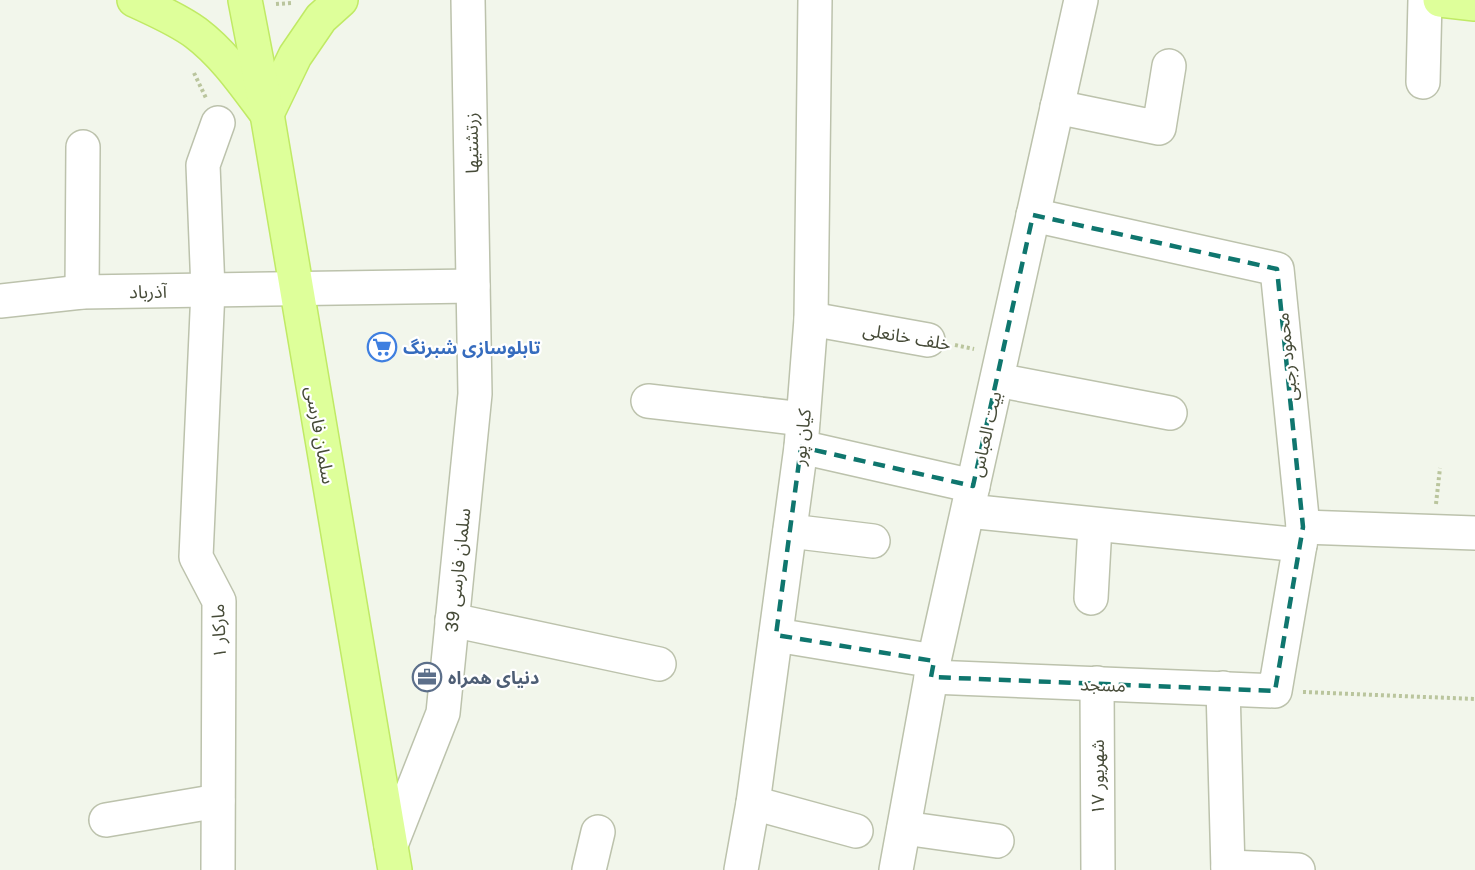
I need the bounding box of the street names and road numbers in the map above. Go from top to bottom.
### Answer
street label: زرتشتیها [459,112,484,174]
street label: آذرباد [129,280,168,303]
street label: محمود رجبی [1270,312,1303,402]
street label: خلف خانعلی [861,317,953,356]
street label: سلمان فارسی [301,384,340,486]
street label: بیت العباس [964,389,1007,479]
street label: کیان پور [787,407,816,467]
street label: سلمان فارسی 39 [440,507,475,633]
street label: مارکار ۱ [206,603,231,659]
street label: مسجد [1080,672,1126,696]
street label: ۱۷ شهریور [1086,739,1109,815]

